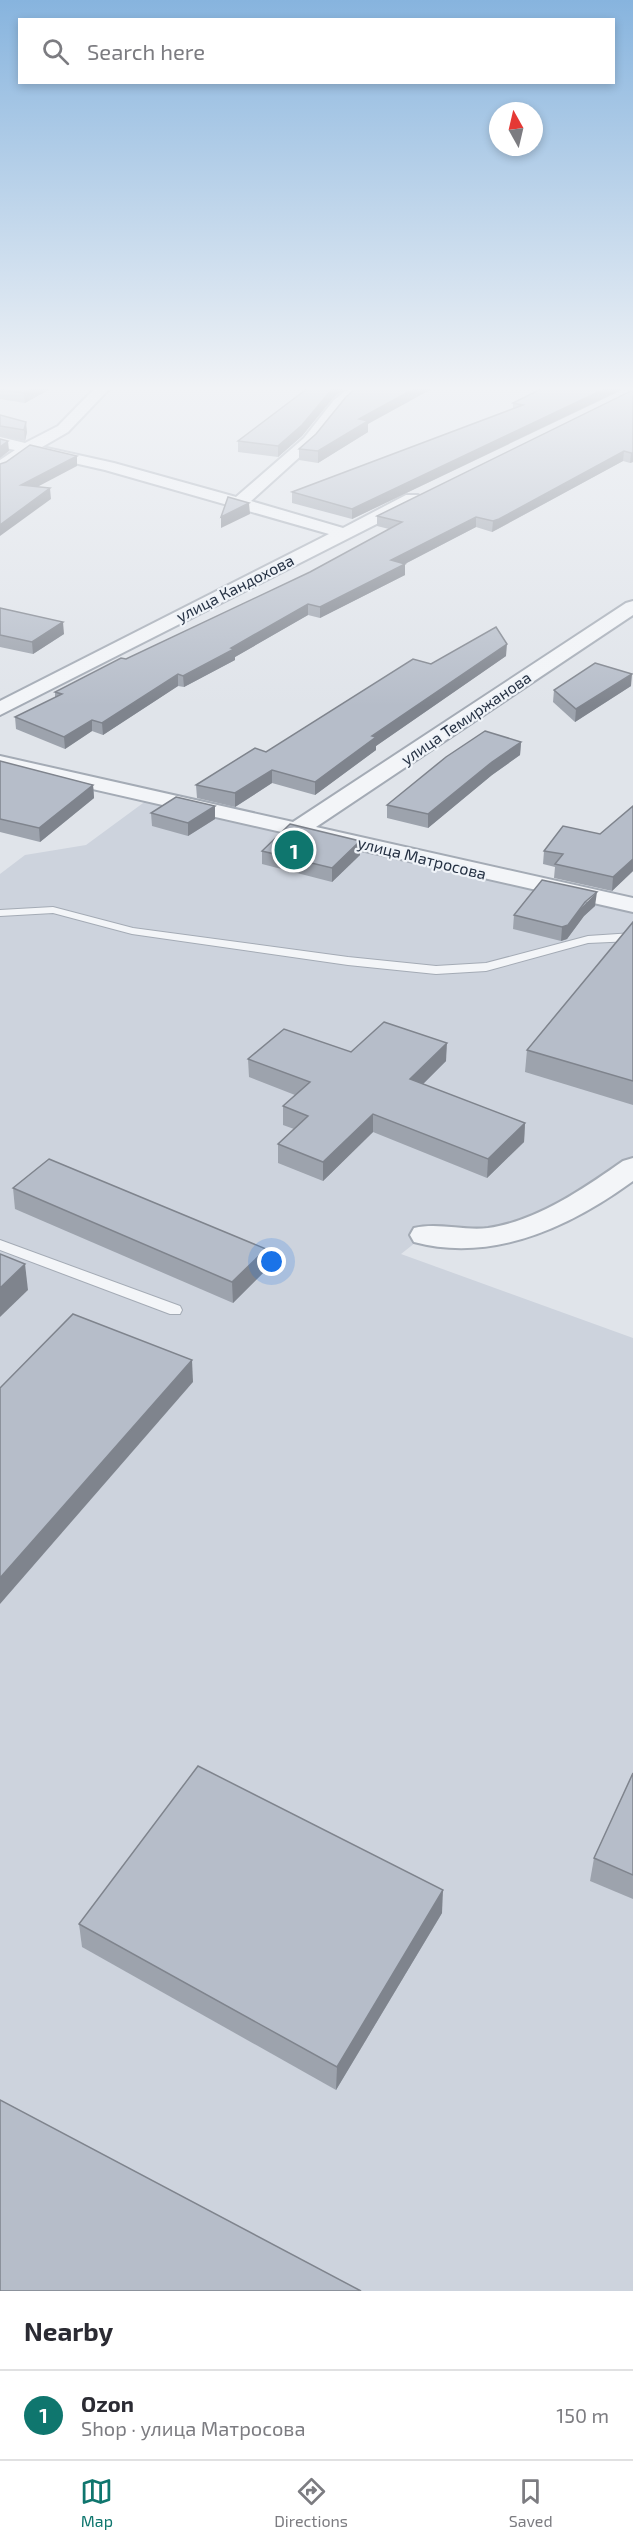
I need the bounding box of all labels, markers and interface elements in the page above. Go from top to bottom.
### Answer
search box [18,18,615,84]
icon: search [39,35,72,68]
text: Search here [87,38,205,64]
north arrow [489,102,543,156]
street label: улица Кандохова [173,550,297,626]
street label: улица Темиржанова [397,667,535,769]
pin: 1 [274,828,314,872]
street label: улица Матросова [356,832,488,884]
your location [257,1247,286,1276]
text: Nearby [24,2315,113,2346]
text: Ozon [81,2390,134,2416]
text: 1 [39,2403,48,2427]
text: 150 m [556,2403,609,2427]
text: Shop · улица Матросова [81,2416,305,2440]
tab: Map [80,2475,113,2530]
tab: Directions [274,2475,348,2530]
tab: Saved [509,2475,553,2530]

